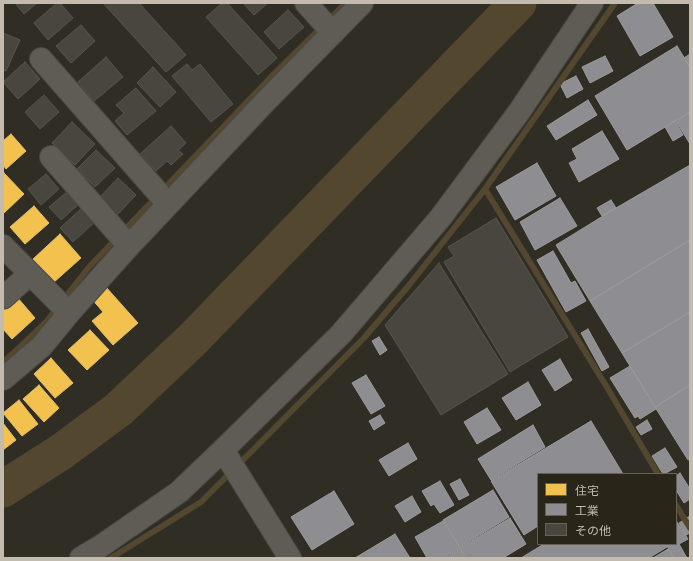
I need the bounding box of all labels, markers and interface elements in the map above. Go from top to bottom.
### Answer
legend [537,473,677,545]
text: 住宅 [575,485,599,497]
text: 工業 [575,505,599,517]
text: その他 [575,525,611,537]

